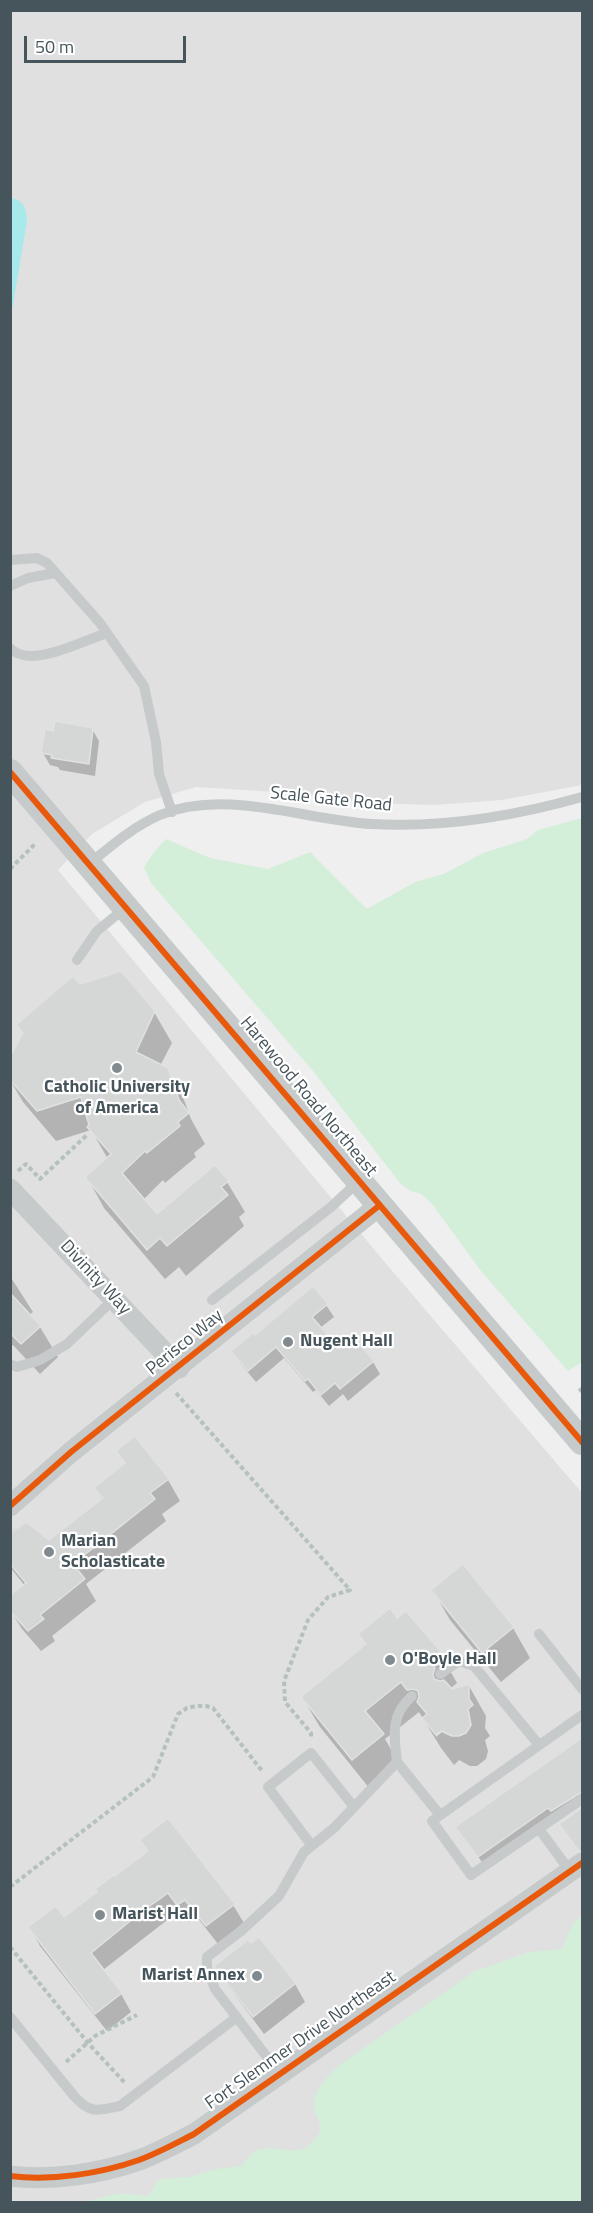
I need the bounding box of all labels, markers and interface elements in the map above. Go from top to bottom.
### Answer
scale bar [27,24,189,62]
text: 50 m [35,33,74,60]
street label: Scale Gate Road [269,783,393,817]
street label: Harewood Road Northeast [235,1013,381,1181]
marker: Catholic University of America [110,1061,124,1075]
place label: Catholic University of America [44,1077,190,1120]
street label: Divinity Way [55,1236,135,1320]
street label: Perisco Way [142,1305,228,1381]
place label: Nugent Hall [300,1331,393,1353]
marker: Nugent Hall [281,1335,295,1349]
place label: Marian Scholasticate [61,1531,165,1574]
marker: Marian Scholasticate [42,1545,56,1559]
place label: O'Boyle Hall [402,1649,497,1671]
marker: O'Boyle Hall [383,1653,397,1667]
place label: Marist Hall [112,1904,198,1926]
marker: Marist Hall [93,1908,107,1922]
place label: Marist Annex [142,1965,245,1987]
street label: Fort Slemmer Drive Northeast [202,1967,400,2115]
marker: Marist Annex [250,1969,264,1983]

